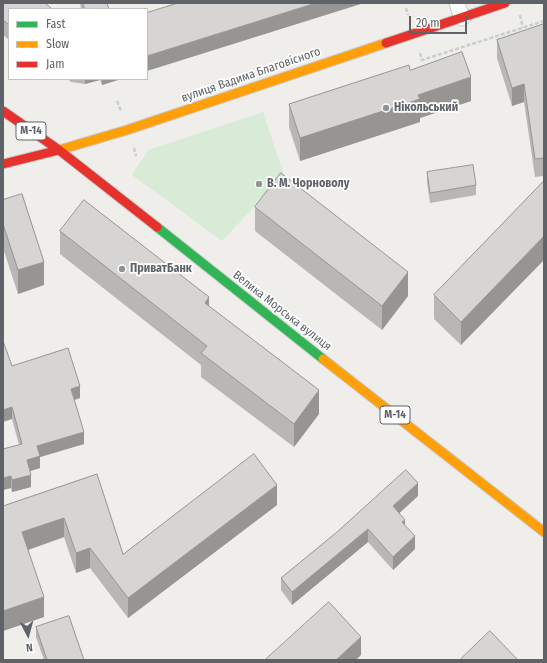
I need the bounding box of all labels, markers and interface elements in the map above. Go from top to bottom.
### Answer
legend [8,8,148,80]
scale bar [411,8,469,34]
text: 20 m [416,16,440,30]
text: Fast [46,17,65,31]
text: Slow [46,37,69,51]
street label: вулиця Вадима Благовісного [180,44,322,106]
text: Jam [46,57,64,71]
place label: Нікольський [394,101,458,115]
marker: Нікольський [381,103,391,113]
road number: М-14 [16,122,46,140]
place label: В. М. Чорноволу [267,177,349,191]
marker: В. М. Чорноволу [254,179,264,189]
place label: ПриватБанк [130,262,192,276]
marker: ПриватБанк [117,264,127,274]
street label: Велика Морська вулиця [230,268,334,354]
road number: М-14 [380,406,410,424]
north arrow [8,615,48,655]
text: N [25,641,33,654]

